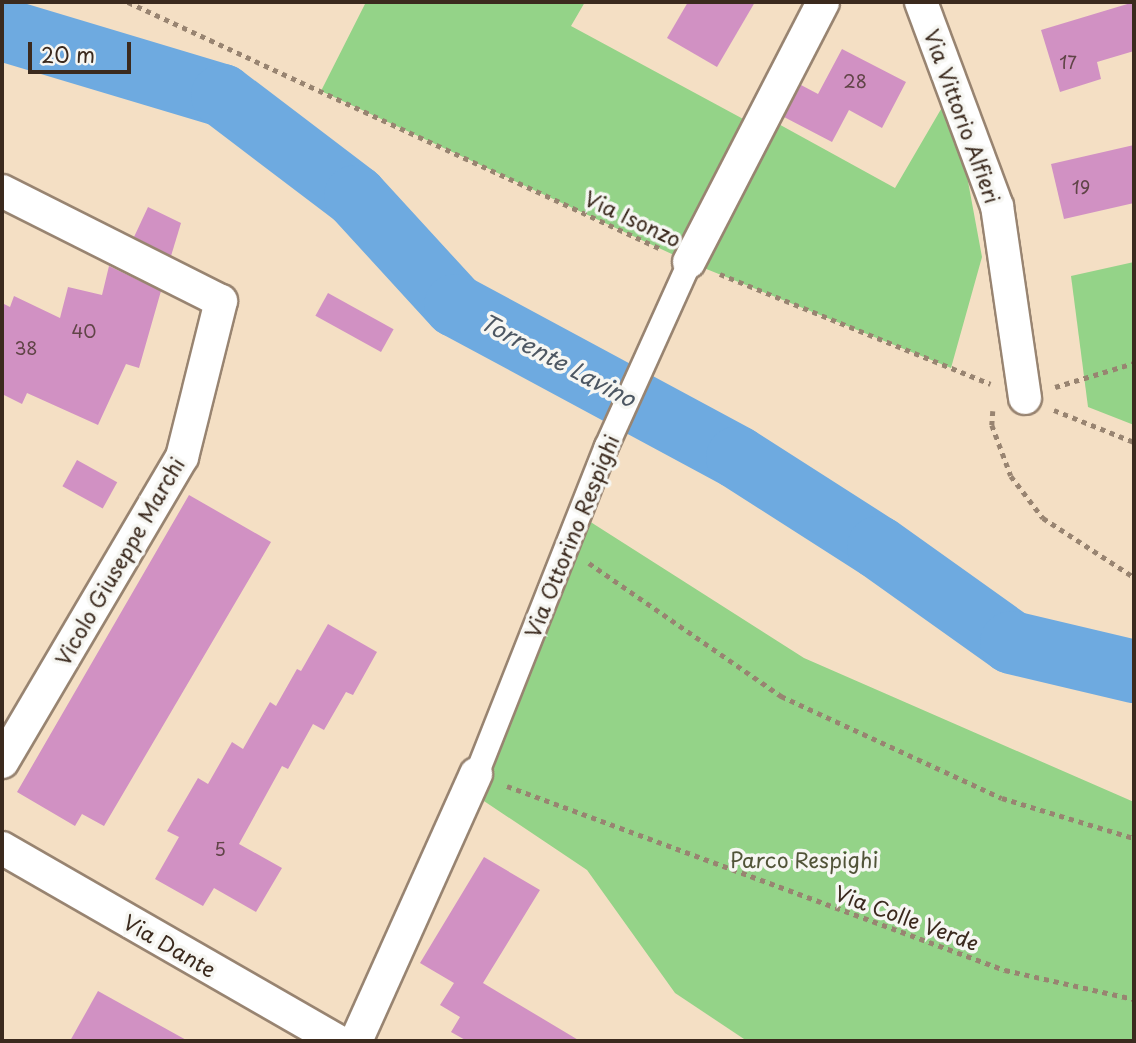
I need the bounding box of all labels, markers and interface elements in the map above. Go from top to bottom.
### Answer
street label: Via Vittorio Alfieri [920,25,1006,207]
scale bar [32,28,135,72]
text: 20 m [41,38,95,70]
house number: 17 [1059,51,1077,73]
house number: 28 [843,70,867,92]
house number: 19 [1072,176,1090,198]
street label: Via Isonzo [581,185,685,251]
water label: Torrente Lavino [476,308,640,412]
house number: 40 [71,320,97,342]
house number: 38 [14,337,38,359]
street label: Via Ottorino Respighi [519,432,623,640]
street label: Vicolo Giuseppe Marchi [49,452,189,670]
house number: 5 [214,838,226,860]
park label: Parco Respighi [729,846,879,872]
street label: Via Colle Verde [831,879,983,955]
street label: Via Dante [120,909,220,981]

